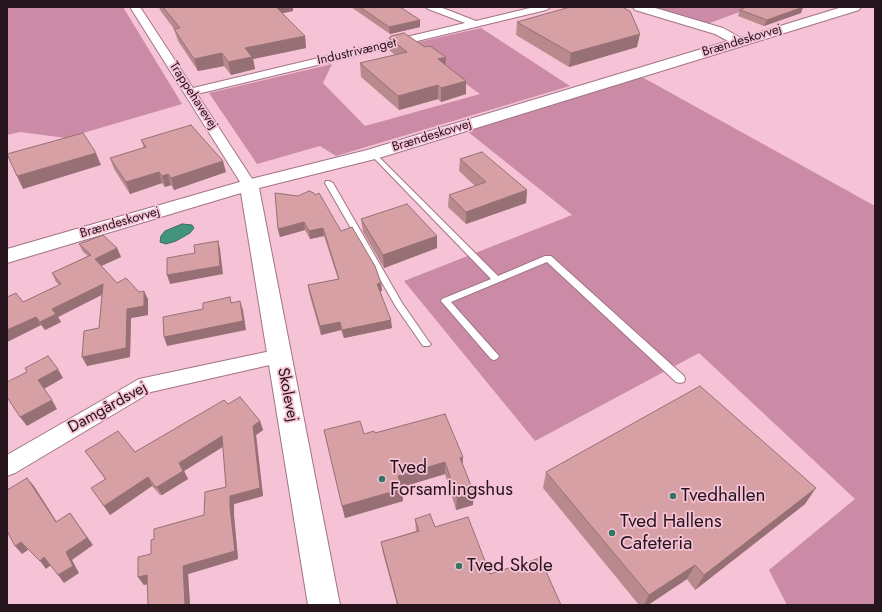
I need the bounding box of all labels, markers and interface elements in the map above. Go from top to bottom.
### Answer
street label: Brændeskovvej [700,21,784,61]
street label: Industrivænget [316,35,398,69]
street label: Trappehavevej [165,59,221,133]
street label: Brændeskovvej [390,116,474,156]
street label: Brændeskovvej [78,204,162,242]
street label: Skolevej [272,366,302,424]
street label: Damgårdsvej [65,378,151,438]
place label: Tved Forsamlingshus [390,457,513,501]
marker: Tved Forsamlingshus [377,474,387,484]
place label: Tvedhallen [681,485,766,507]
marker: Tvedhallen [668,491,678,501]
place label: Tved Hallens Cafeteria [620,511,722,555]
marker: Tved Hallens Cafeteria [607,528,617,538]
place label: Tved Skole [467,555,553,577]
marker: Tved Skole [454,561,464,571]

